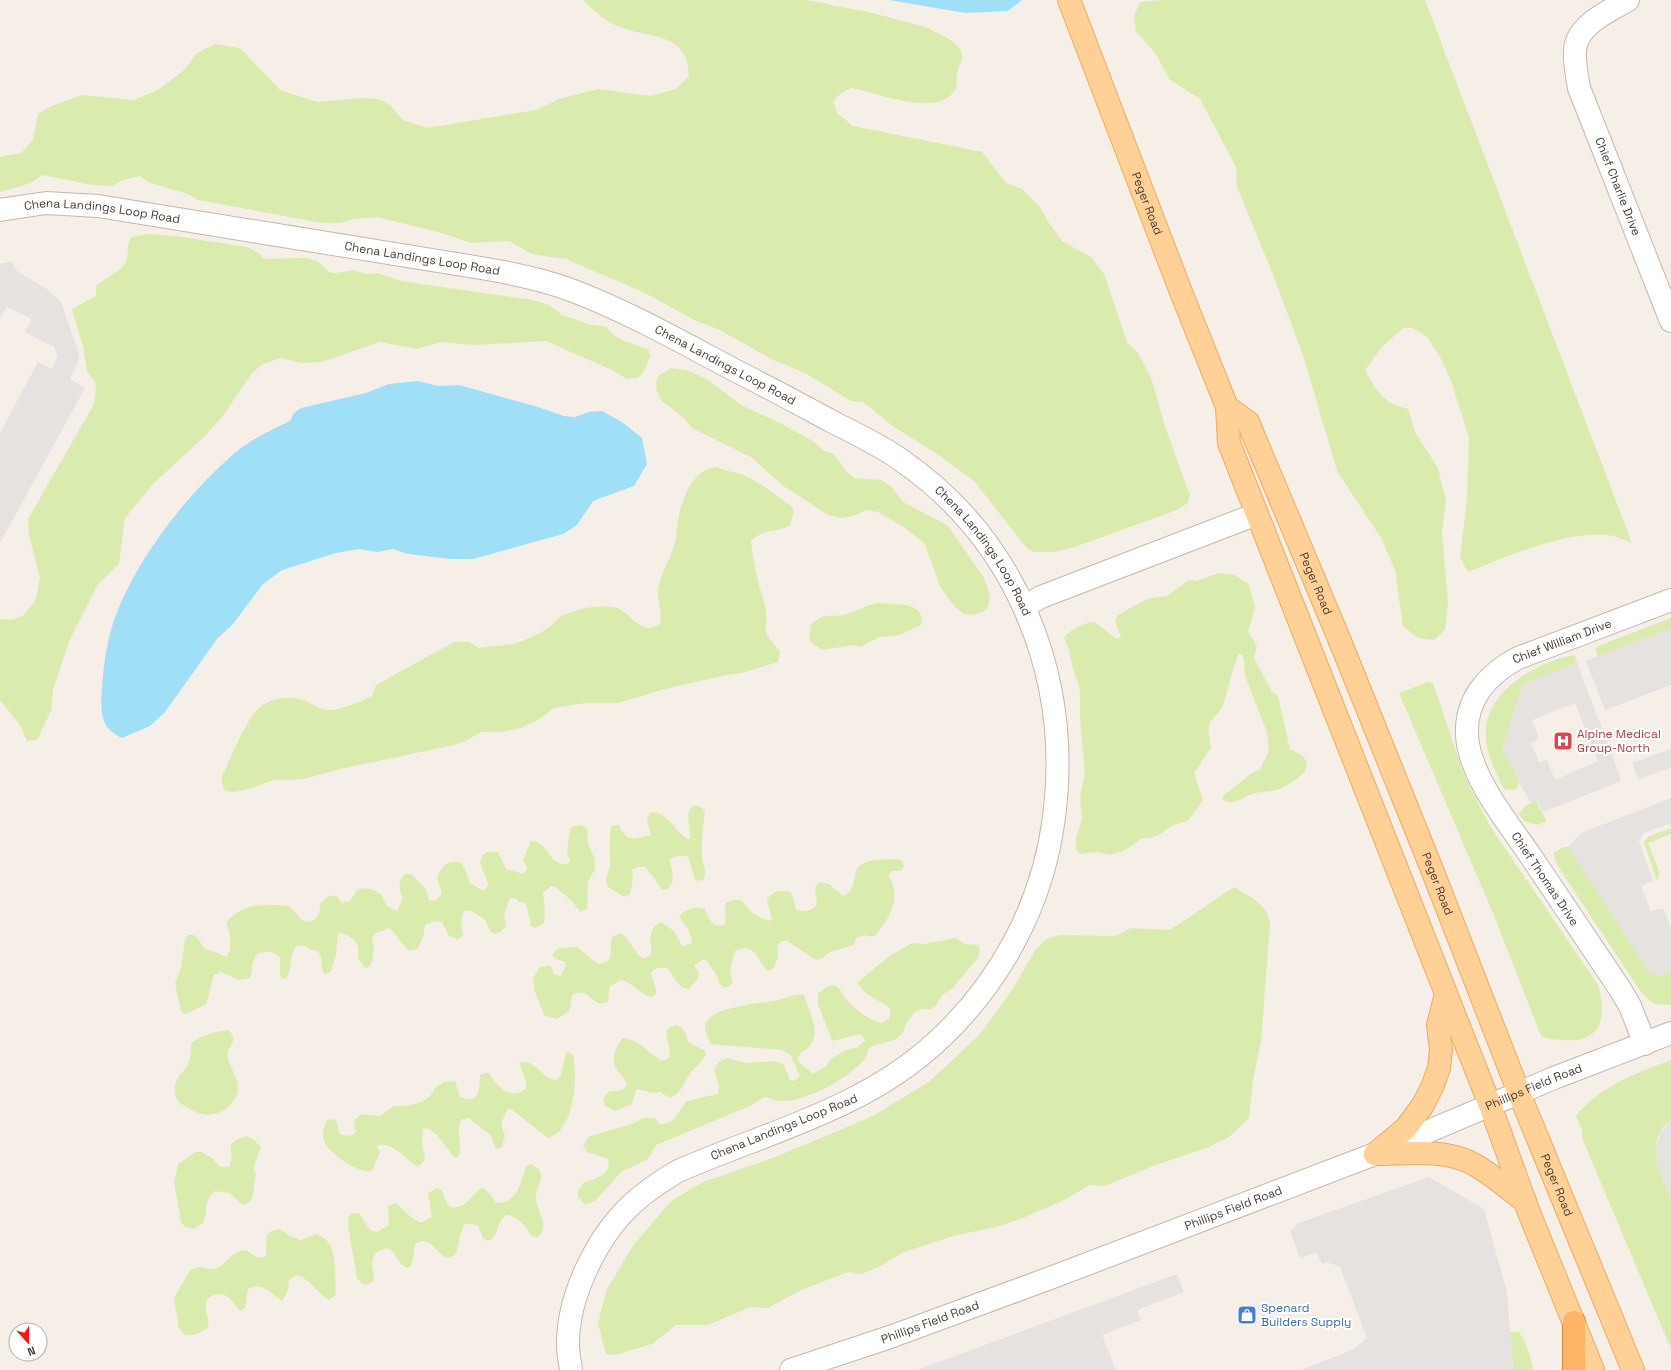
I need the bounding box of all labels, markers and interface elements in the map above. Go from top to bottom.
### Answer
street label: Chief Charlie Drive [1591,135,1645,238]
street label: Peger Road [1128,170,1166,237]
street label: Chena Landings Loop Road [23,195,181,227]
street label: Chena Landings Loop Road [343,238,501,279]
street label: Chena Landings Loop Road [652,321,799,409]
street label: Chena Landings Loop Road [931,482,1035,618]
street label: Peger Road [1296,550,1336,617]
street label: Chief William Drive [1509,615,1614,668]
place label: Alpine Medical Group-North [1577,726,1661,756]
hospital icon: Alpine Medical Group-North [1552,730,1574,752]
street label: Chief Thomas Drive [1508,829,1582,929]
street label: Peger Road [1418,850,1457,917]
street label: Phillips Field Road [1483,1060,1584,1114]
street label: Chena Landings Loop Road [708,1090,860,1164]
street label: Peger Road [1537,1151,1577,1219]
street label: Phillips Field Road [1182,1182,1284,1234]
street label: Phillips Field Road [879,1297,981,1347]
place label: Spenard Builders Supply [1261,1300,1351,1330]
shop icon: Spenard Builders Supply [1236,1304,1258,1326]
north arrow [8,1322,48,1362]
text: N [26,1343,38,1359]

